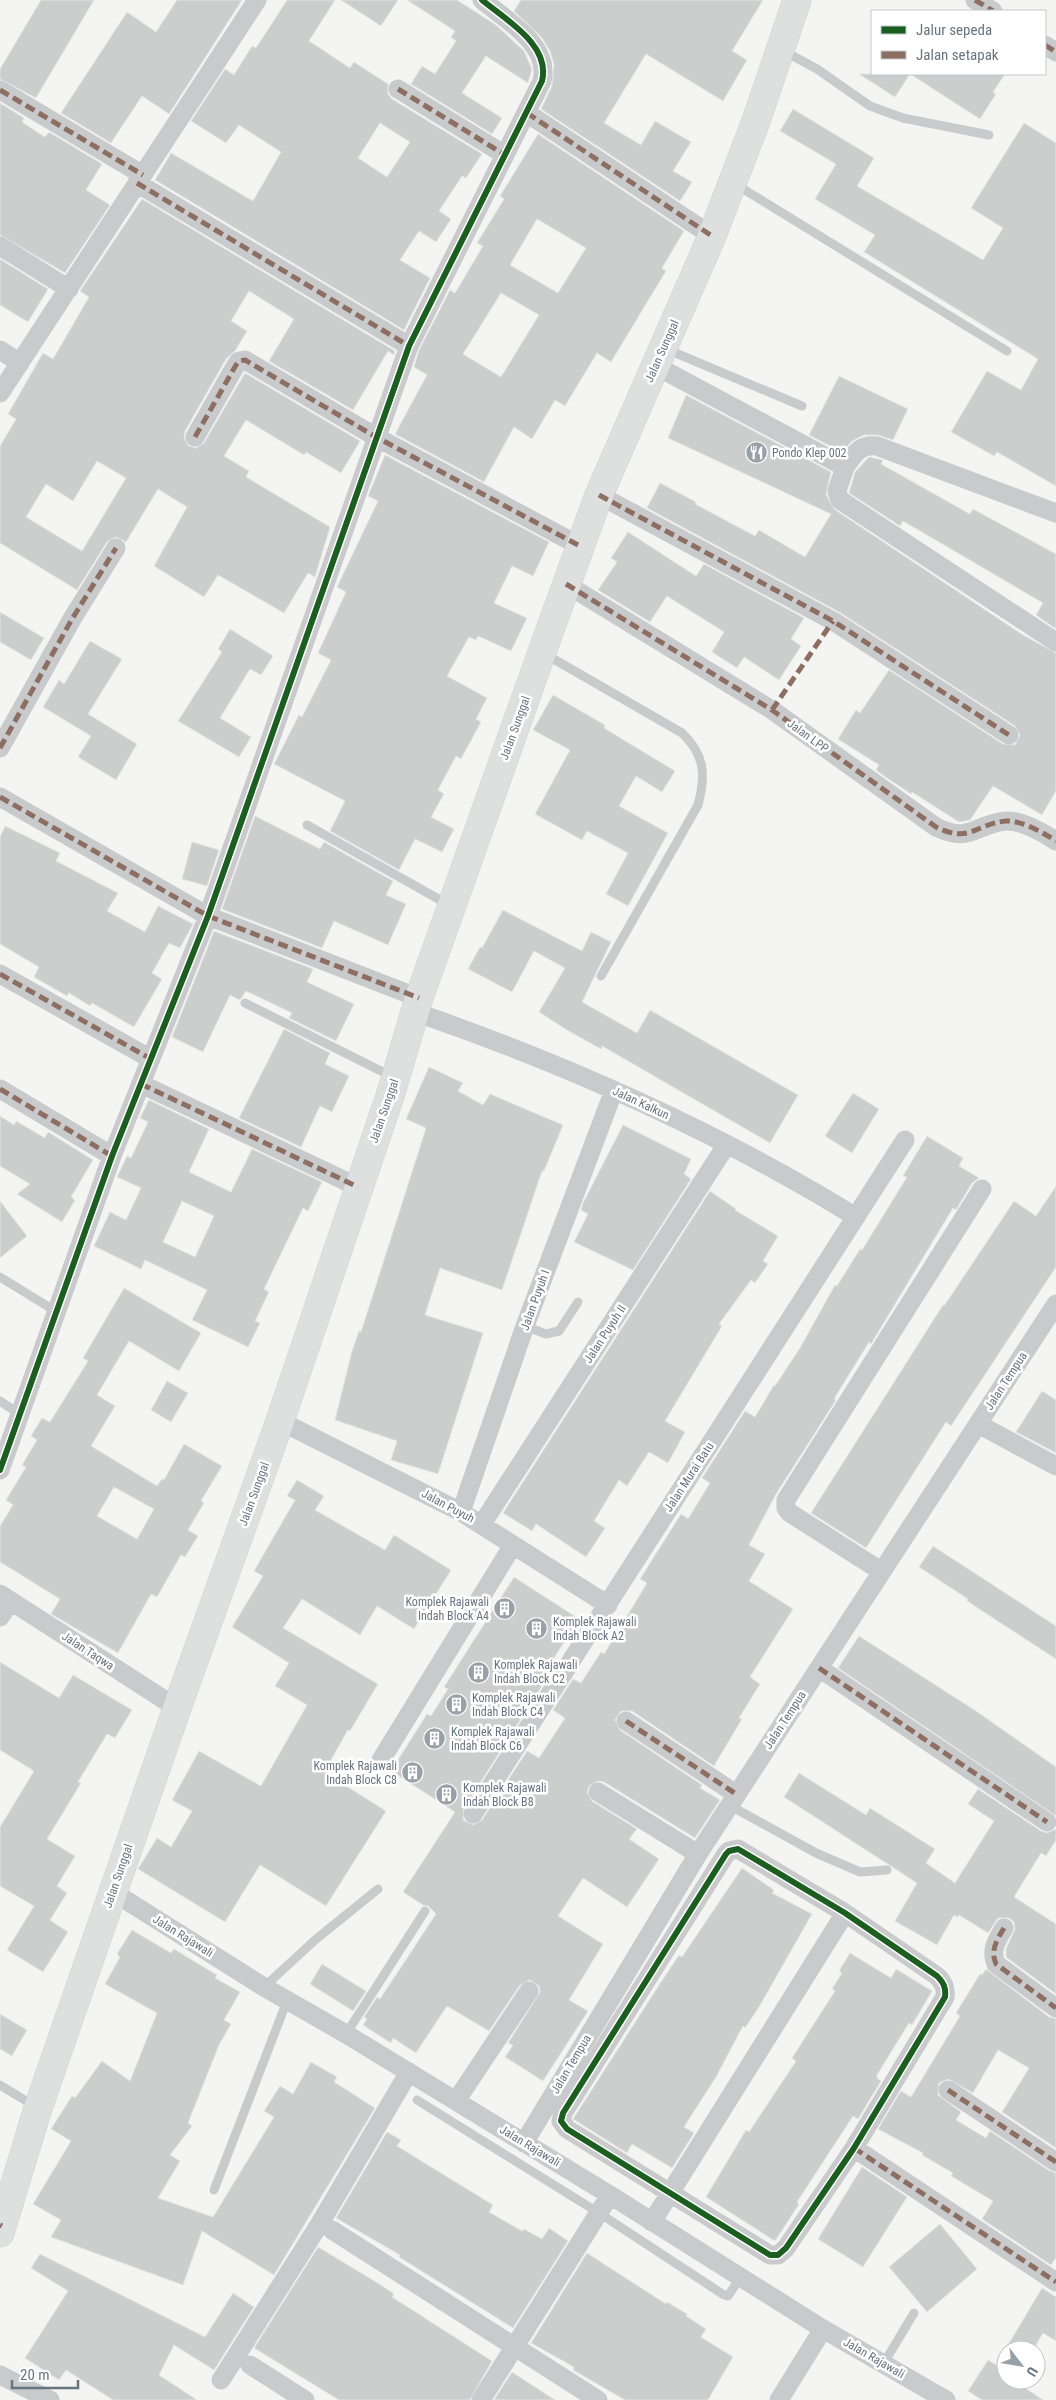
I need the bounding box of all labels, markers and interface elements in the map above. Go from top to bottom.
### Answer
legend [871,10,1046,75]
text: Jalur sepeda [916,21,992,39]
text: Jalan setapak [916,46,999,64]
street label: Jalan Sunggal [642,318,682,384]
restaurant icon: Pondo Klep 002 [744,441,768,465]
place label: Pondo Klep 002 [772,446,847,460]
street label: Jalan Sunggal [497,694,533,762]
street label: Jalan LPP [785,716,832,756]
street label: Jalan Sunggal [367,1077,401,1145]
street label: Jalan Kalkun [611,1084,672,1122]
street label: Jalan Puyuh I [518,1268,552,1332]
street label: Jalan Puyuh II [581,1302,629,1366]
street label: Jalan Tempua [982,1349,1030,1413]
street label: Jalan Murai Batu [661,1440,717,1514]
street label: Jalan Sunggal [236,1460,272,1528]
street label: Jalan Puyuh [419,1486,477,1526]
place label: Komplek Rajawali Indah Block A4 [405,1595,489,1623]
building icon: Komplek Rajawali Indah Block A4 [493,1597,517,1621]
place label: Komplek Rajawali Indah Block A2 [553,1615,637,1643]
building icon: Komplek Rajawali Indah Block A2 [525,1617,549,1641]
street label: Jalan Taqwa [59,1629,117,1673]
place label: Komplek Rajawali Indah Block C2 [494,1658,578,1686]
building icon: Komplek Rajawali Indah Block C2 [466,1660,490,1684]
street label: Jalan Tempua [761,1688,809,1752]
place label: Komplek Rajawali Indah Block C4 [472,1691,556,1719]
building icon: Komplek Rajawali Indah Block C4 [444,1693,468,1717]
place label: Komplek Rajawali Indah Block C6 [451,1725,535,1753]
building icon: Komplek Rajawali Indah Block C6 [423,1727,447,1751]
place label: Komplek Rajawali Indah Block C8 [313,1759,397,1787]
building icon: Komplek Rajawali Indah Block C8 [401,1761,425,1785]
place label: Komplek Rajawali Indah Block B8 [463,1781,547,1809]
building icon: Komplek Rajawali Indah Block B8 [435,1783,459,1807]
street label: Jalan Sunggal [101,1842,135,1910]
street label: Jalan Rajawali [150,1912,216,1960]
street label: Jalan Tempua [548,2032,594,2096]
street label: Jalan Rajawali [497,2122,563,2170]
street label: Jalan Rajawali [841,2335,907,2381]
north arrow [996,2340,1046,2390]
scale bar [12,2358,79,2390]
text: U [1023,2364,1041,2379]
text: 20 m [20,2366,50,2384]

